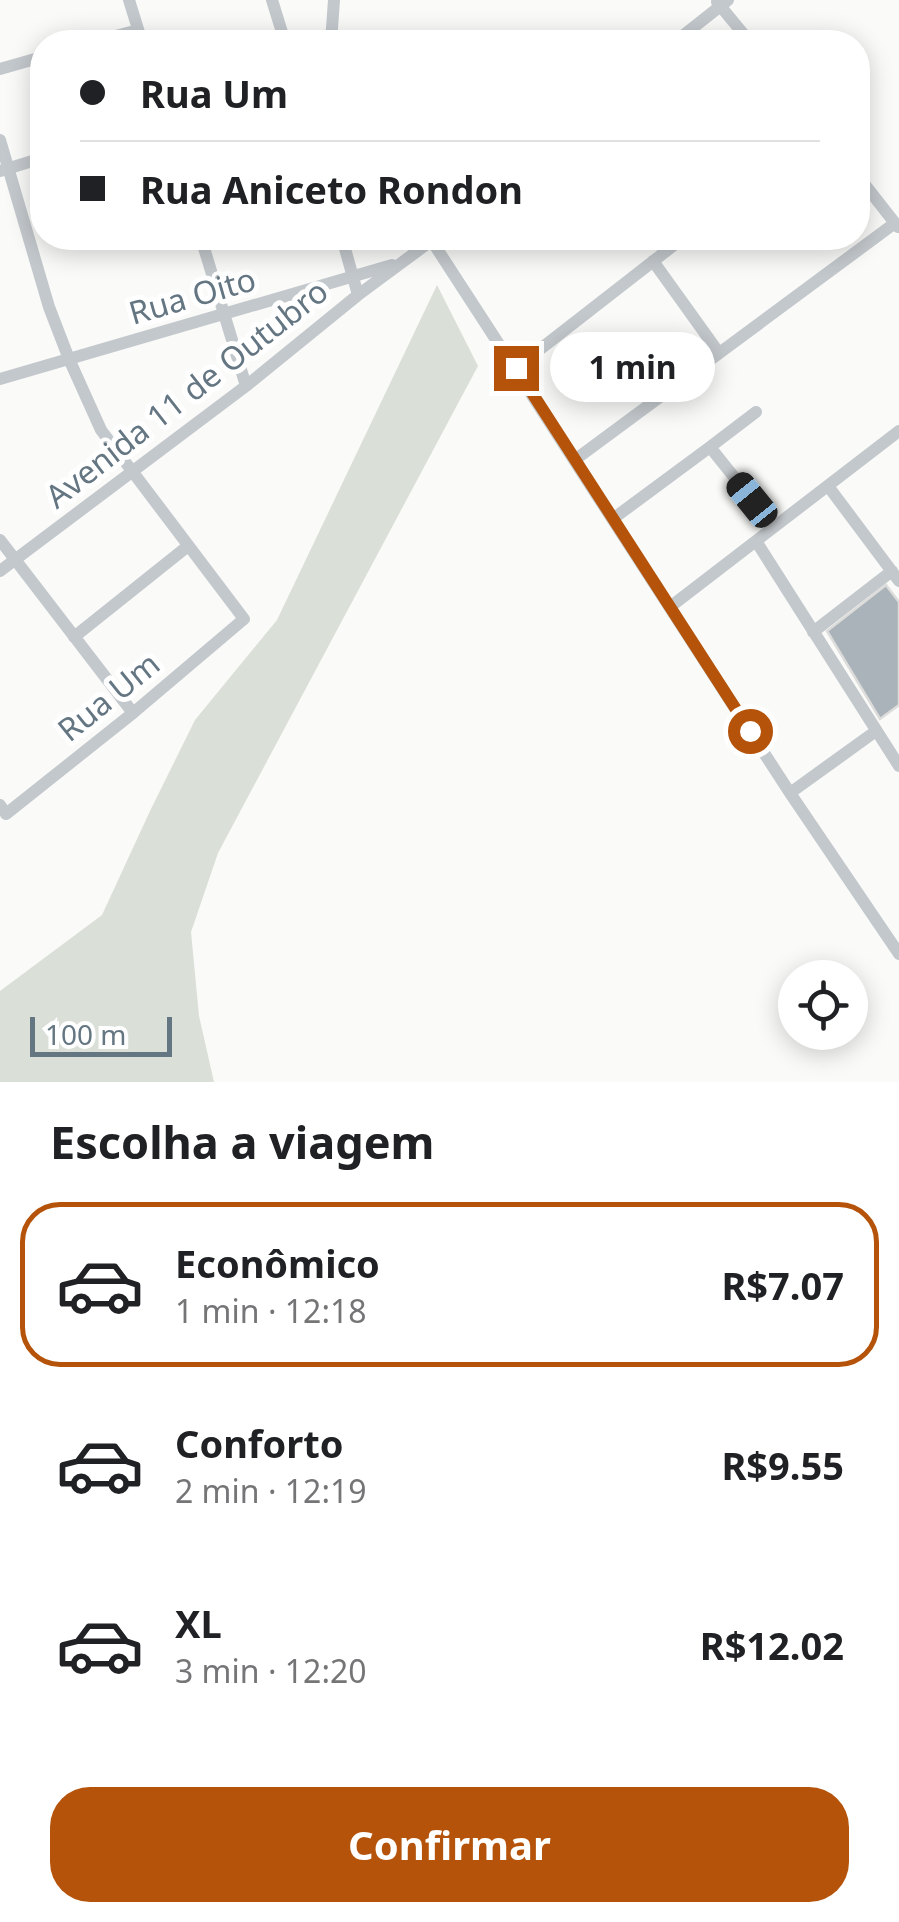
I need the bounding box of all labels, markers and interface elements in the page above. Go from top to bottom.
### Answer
text: Rua Um [140,67,288,119]
text: Rua Aniceto Rondon [140,163,523,215]
street label: Rua Oito [124,256,260,334]
street label: Avenida 11 de Outubro [36,269,336,517]
callout: 1 min [551,333,716,403]
text: 1 min [588,345,677,388]
route end [494,346,539,391]
car [721,467,783,533]
street label: Rua Um [48,642,168,750]
route start [728,709,773,754]
map controls [778,960,868,1050]
button: locate [778,960,868,1050]
scale bar [30,1012,172,1056]
text: 100 m [45,1015,127,1053]
text: Escolha a viagem [50,1111,434,1172]
text: Econômico [175,1237,380,1289]
icon: car [55,1240,145,1330]
text: R$7.07 [721,1259,844,1311]
text: 1 min · 12:18 [175,1289,367,1332]
text: Conforto [175,1417,344,1469]
icon: car [55,1420,145,1510]
text: R$9.55 [721,1439,844,1491]
text: 2 min · 12:19 [175,1469,367,1512]
text: XL [175,1597,222,1649]
icon: car [55,1600,145,1690]
text: R$12.02 [700,1619,844,1671]
text: 3 min · 12:20 [175,1649,367,1692]
button: Confirmar [50,1787,849,1902]

